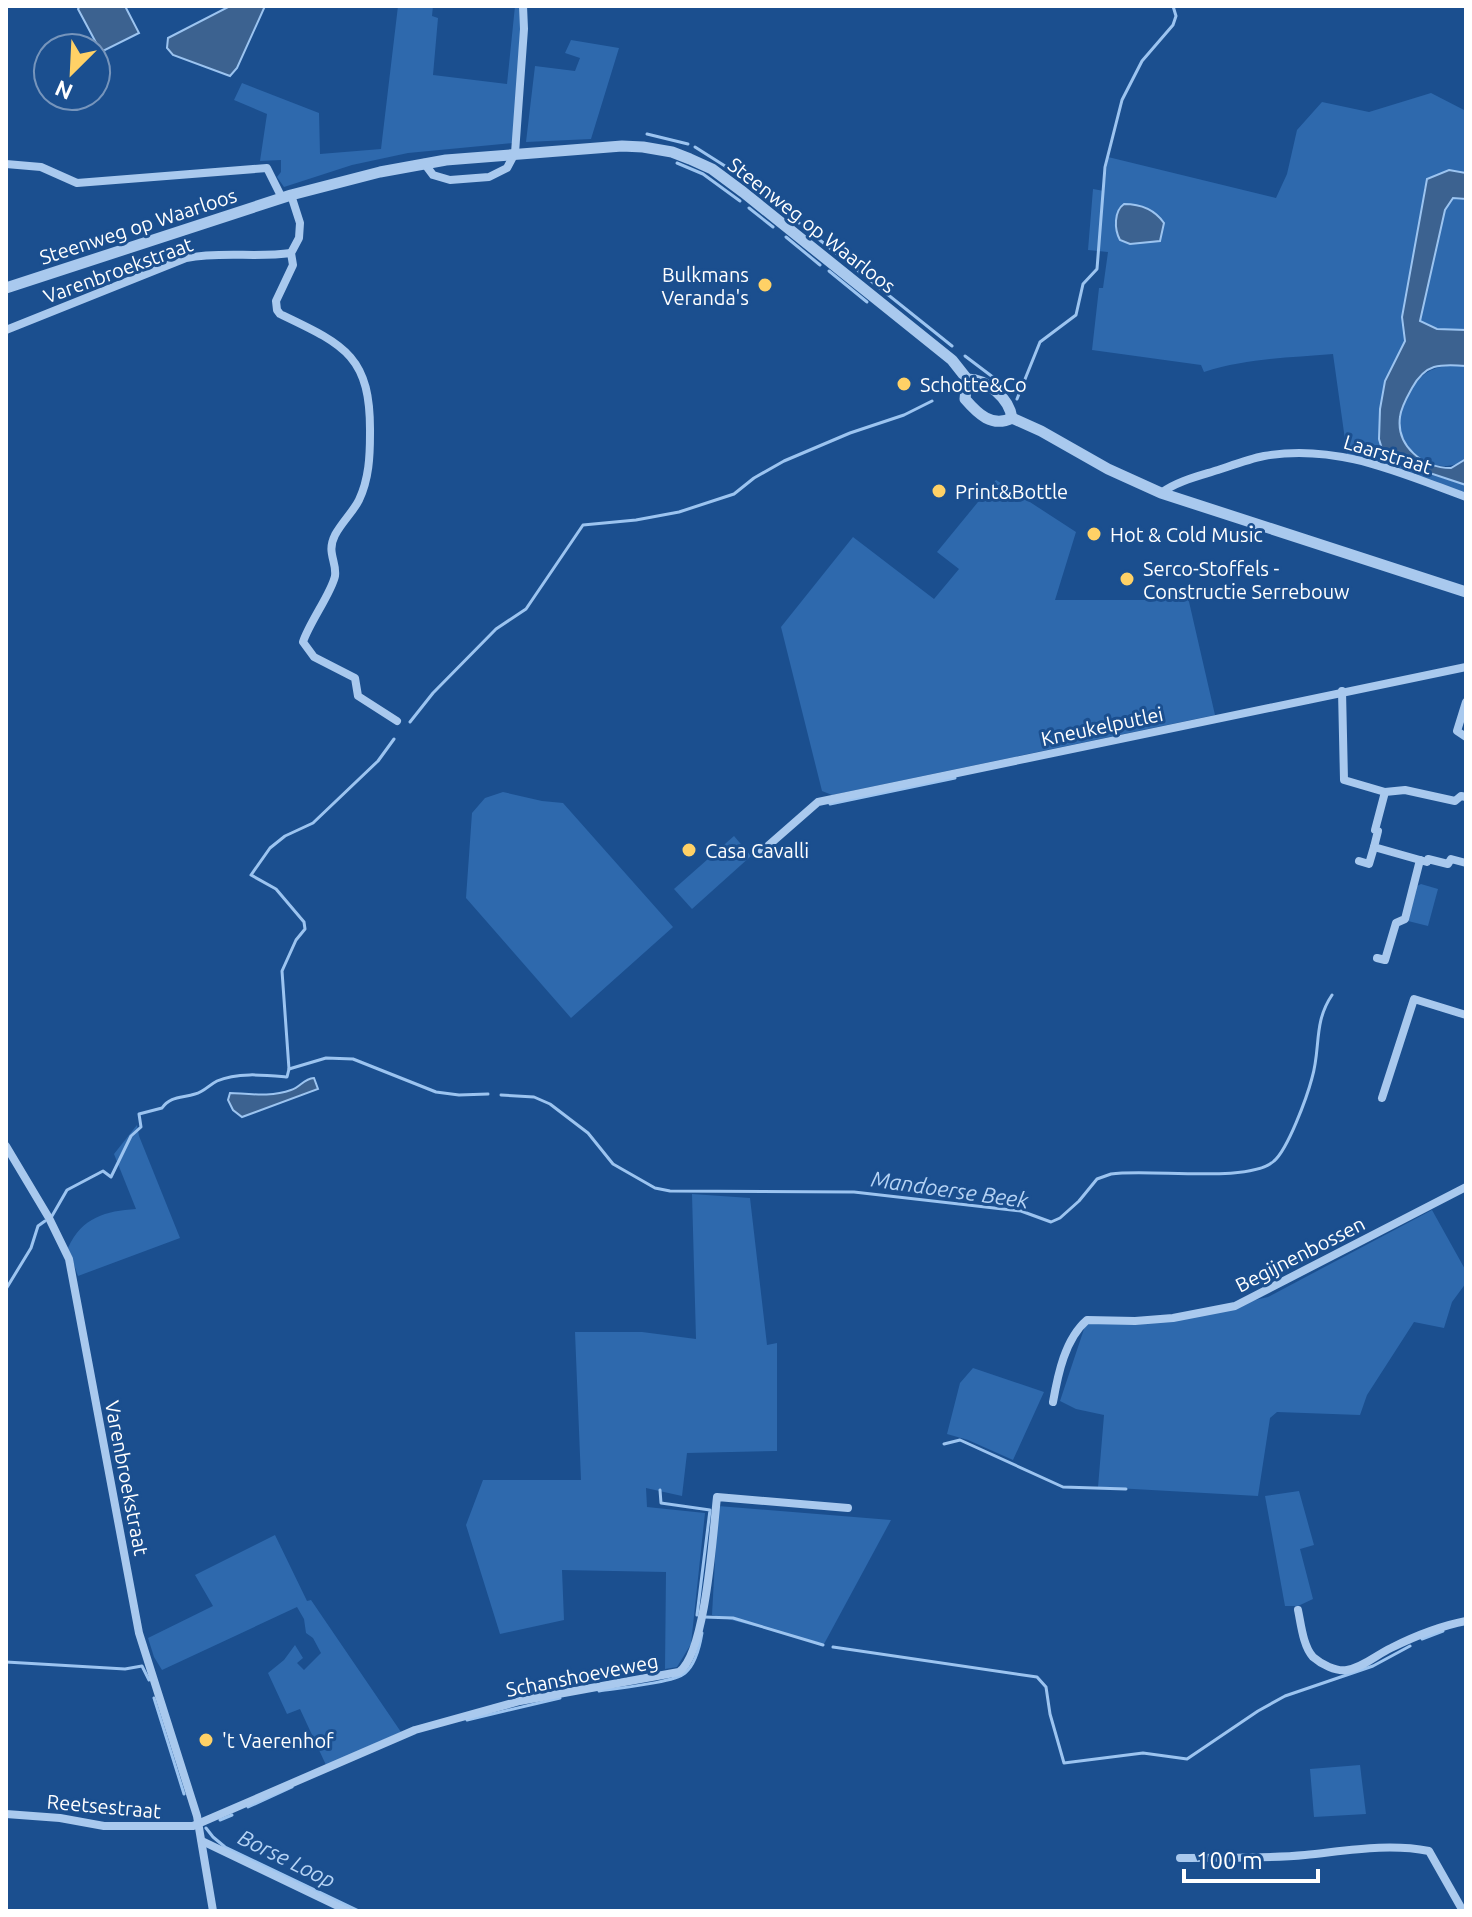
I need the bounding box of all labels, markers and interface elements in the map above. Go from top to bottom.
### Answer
north arrow [32,32,112,112]
text: N [51,76,76,105]
street label: Steenweg op Waarloos [724,153,900,297]
street label: Steenweg op Waarloos [37,183,239,269]
street label: Varenbroekstraat [40,232,196,308]
place label: Bulkmans Veranda's [662,263,749,309]
marker: Bulkmans Veranda's [756,276,774,294]
place label: Schotte&Co [920,373,1027,396]
marker: Schotte&Co [895,375,913,393]
street label: Laarstraat [1341,430,1435,478]
place label: Print&Bottle [955,480,1068,503]
marker: Print&Bottle [930,482,948,500]
place label: Hot & Cold Music [1110,523,1263,546]
marker: Hot & Cold Music [1085,525,1103,543]
place label: Serco-Stoffels - Constructie Serrebouw [1143,557,1350,603]
marker: Serco-Stoffels - Constructie Serrebouw [1118,570,1136,588]
street label: Kneukelputlei [1039,702,1165,750]
place label: Casa Cavalli [705,839,809,862]
marker: Casa Cavalli [680,841,698,859]
water label: Mandoerse Beek [870,1166,1031,1213]
street label: Begijnenbossen [1231,1212,1369,1296]
street label: Varenbroekstraat [101,1399,153,1558]
street label: Schanshoeveweg [504,1649,660,1701]
place label: 't Vaerenhof [222,1729,334,1752]
marker: 't Vaerenhof [197,1731,215,1749]
street label: Reetsestraat [46,1790,162,1822]
water label: Borse Loop [234,1824,340,1892]
scale bar [1184,1833,1318,1883]
text: 100 m [1196,1847,1263,1874]

